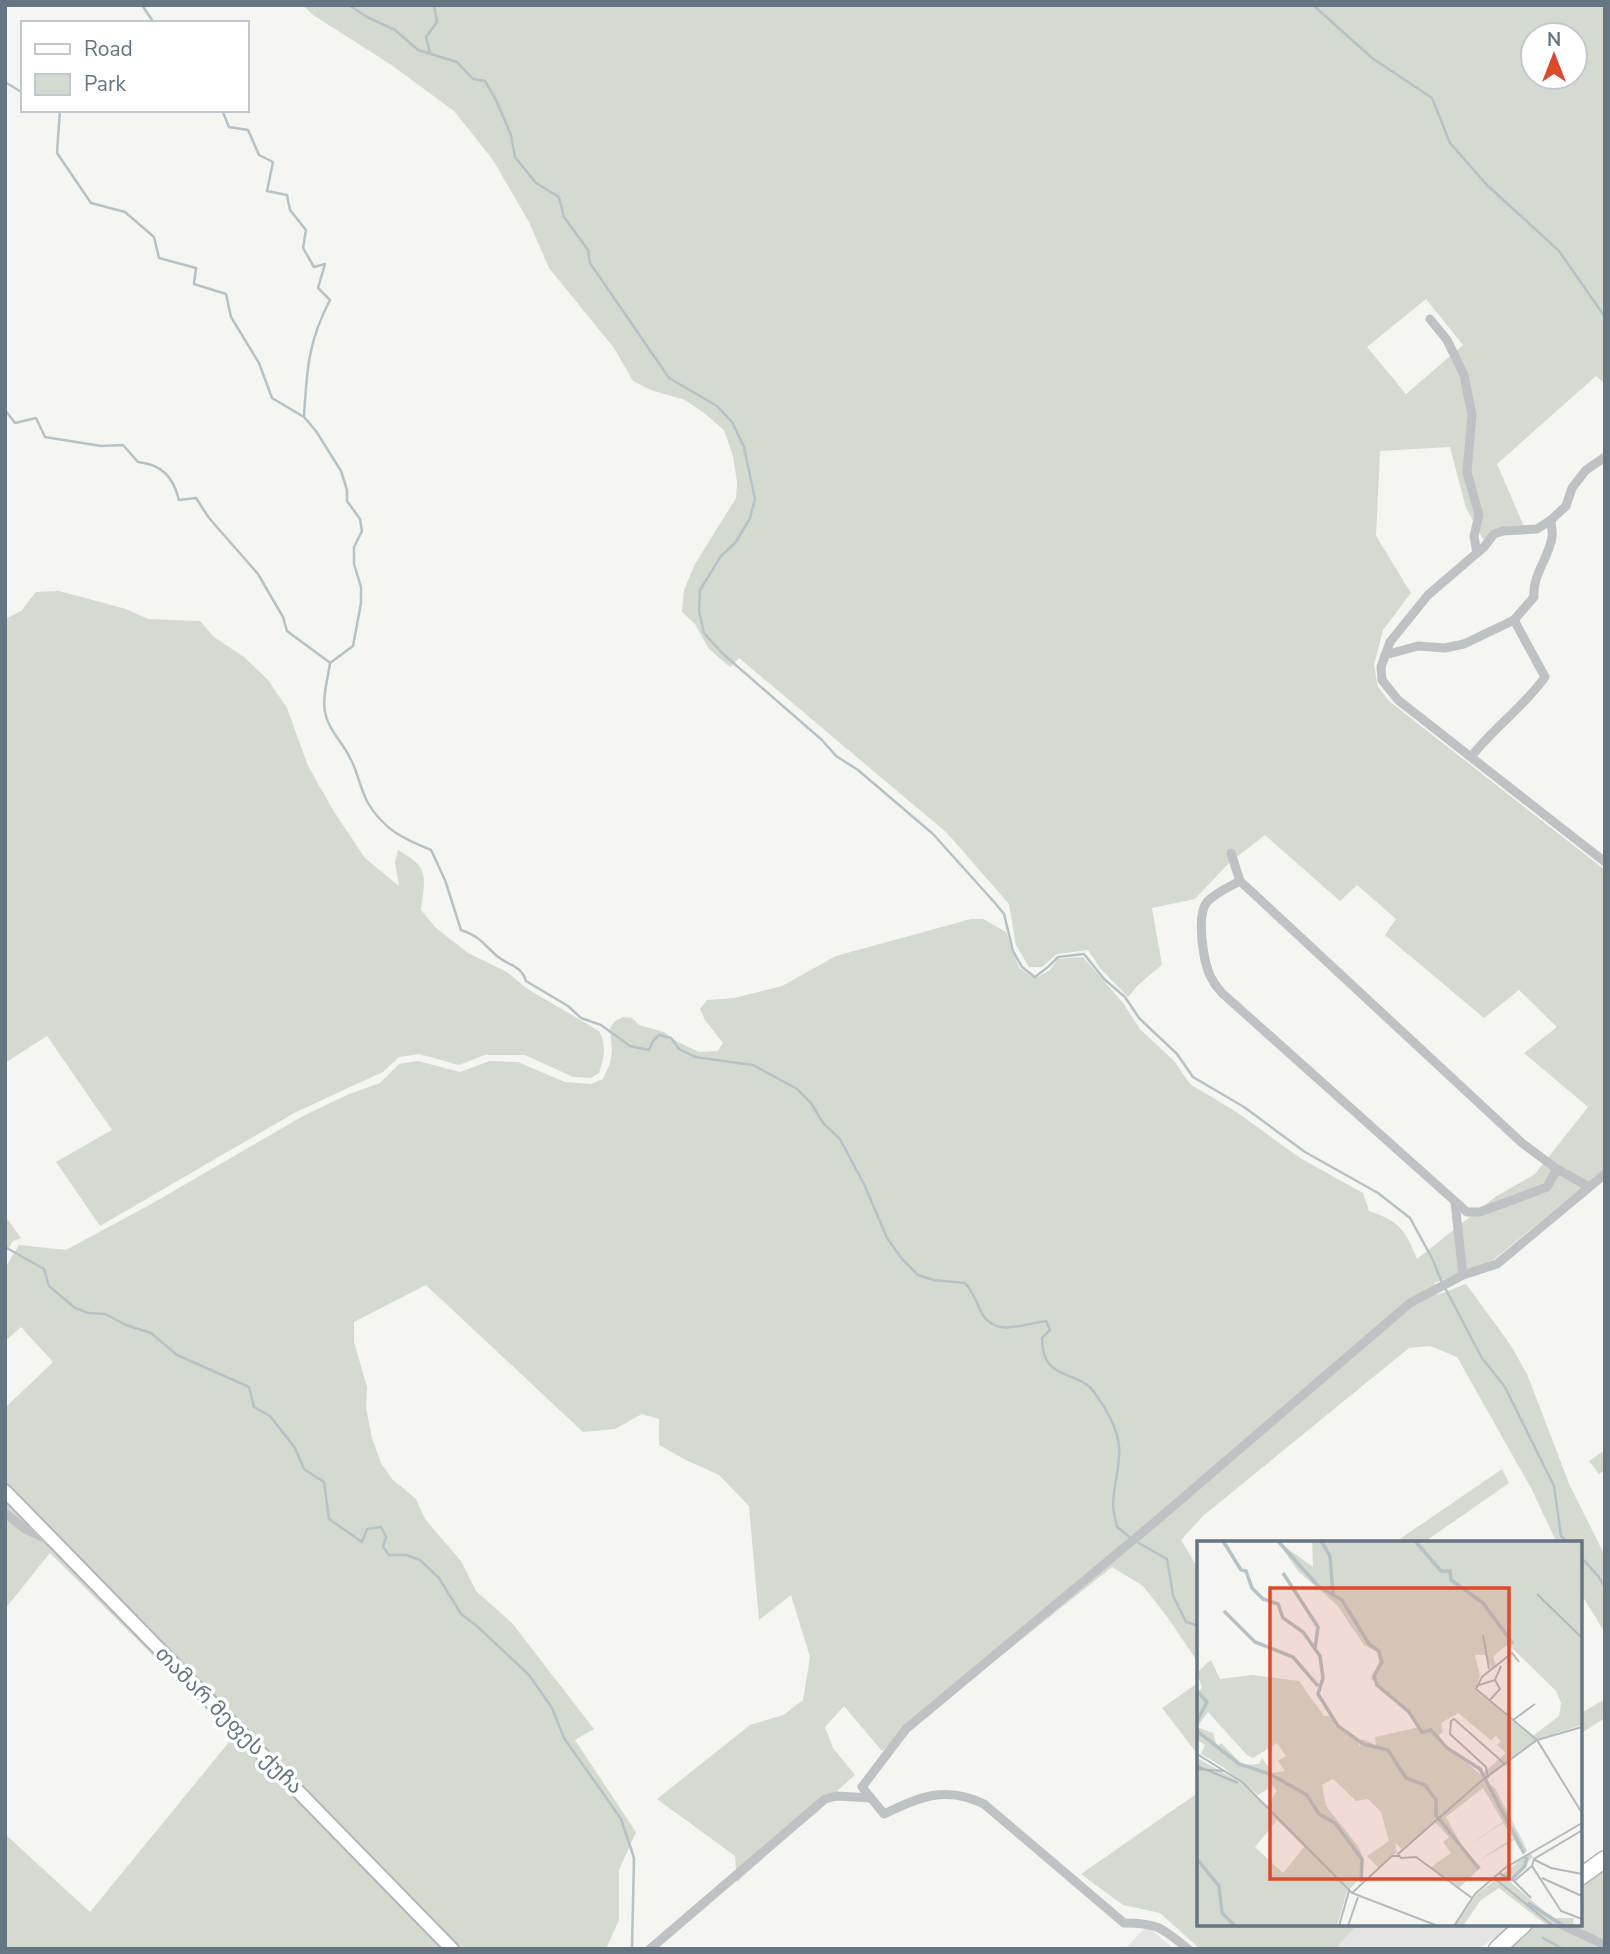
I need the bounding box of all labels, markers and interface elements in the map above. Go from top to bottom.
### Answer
legend [21,21,248,112]
north arrow [1519,21,1589,91]
text: N [1547,27,1561,53]
text: Road [84,35,133,63]
text: Park [84,70,126,98]
inset map [1197,1541,1582,1926]
street label: თამარ მეფეს ქუჩა [149,1640,309,1800]

